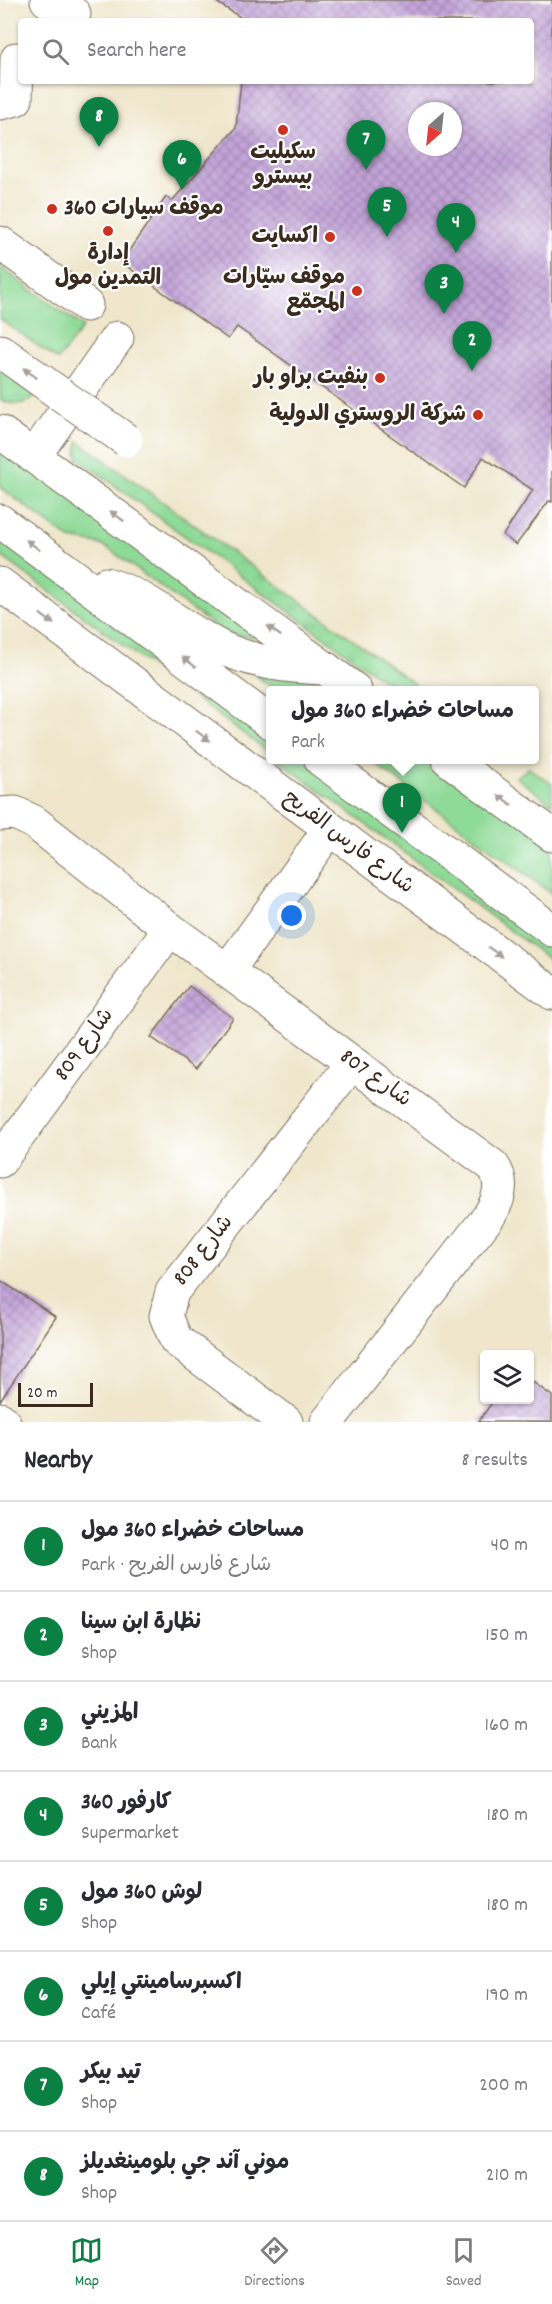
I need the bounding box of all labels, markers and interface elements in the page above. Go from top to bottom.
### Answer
search box [18,18,534,84]
icon: search [39,35,72,68]
text: Search here [87,36,186,67]
pin: 8 [80,98,118,147]
north arrow [408,102,462,156]
pin: 7 [346,120,386,170]
marker: سكيليت بيسترو [276,123,290,137]
place label: سكيليت بيسترو [250,138,316,194]
pin: 6 [162,140,201,190]
pin: 5 [368,188,406,237]
place label: موقف سيارات 360 [64,194,224,225]
marker: موقف سيارات 360 [45,202,59,216]
pin: 4 [436,204,476,253]
place label: اكسايت [252,222,318,253]
marker: إدارة التمدين مول [101,224,115,238]
marker: اكسايت [323,230,337,244]
place label: إدارة التمدين مول [55,239,161,295]
place label: موقف سيّارات المجمّع [223,263,345,319]
pin: 3 [424,264,464,314]
marker: موقف سيّارات المجمّع [350,284,364,298]
pin: 2 [452,322,492,371]
place label: بنفيت براو بار [252,363,368,394]
one-way arrow [23,367,38,379]
marker: بنفيت براو بار [373,371,387,385]
place label: شركة الروستري الدولية [269,400,466,431]
marker: شركة الروستري الدولية [471,408,485,422]
one-way arrow [109,510,125,522]
one-way arrow [25,540,40,552]
one-way arrow [39,613,54,625]
one-way arrow [267,625,283,637]
one-way arrow [182,656,197,668]
popup [266,686,539,764]
text: مساحات خضراء 360 مول [291,697,514,728]
text: Park [291,729,325,757]
one-way arrow [195,730,211,742]
street label: شارع فارس الفريح [276,783,420,903]
pin: 1 [382,784,422,833]
one-way arrow [497,794,513,806]
your location [277,901,306,930]
one-way arrow [487,946,503,958]
street label: شارع 809 [48,1002,122,1088]
street label: شارع 807 [333,1042,417,1116]
street label: شارع 808 [166,1209,242,1293]
map controls [480,1350,534,1404]
button: layers [480,1350,534,1404]
scale bar [18,1380,93,1408]
text: 20 m [27,1382,57,1405]
text: Nearby [24,1443,92,1480]
text: 8 results [462,1447,528,1475]
text: مساحات خضراء 360 مول [81,1516,304,1547]
text: 1 [41,1532,46,1560]
text: 40 m [490,1532,528,1560]
text: Park · شارع فارس الفريح [81,1552,271,1580]
text: نظارة ابن سينا [81,1608,201,1639]
text: 2 [39,1622,48,1650]
text: 150 m [485,1622,528,1650]
text: Shop [81,1640,117,1668]
text: المزيني [81,1698,138,1729]
text: 3 [39,1712,48,1740]
text: 160 m [485,1712,528,1740]
text: Bank [81,1730,117,1758]
text: كارفور 360 [81,1788,172,1819]
text: 4 [39,1802,48,1830]
text: 180 m [486,1802,528,1830]
text: Supermarket [81,1820,179,1848]
text: لوش 360 مول [81,1878,202,1909]
text: 5 [39,1892,48,1920]
text: 180 m [486,1892,528,1920]
text: Shop [81,1910,117,1938]
text: اكسبرسامينتي إيلي [81,1968,242,1999]
text: 6 [39,1982,48,2010]
text: 190 m [485,1982,528,2010]
text: Café [81,2000,116,2028]
text: تيد بيكر [81,2058,141,2089]
text: 7 [40,2072,47,2100]
text: 200 m [479,2072,528,2100]
text: Shop [81,2090,117,2118]
text: موني آند جي بلومينغديلز [81,2148,289,2179]
text: 8 [39,2162,48,2190]
text: 210 m [486,2162,528,2190]
text: Shop [81,2180,117,2208]
tab: Map [70,2234,103,2293]
tab: Directions [244,2234,305,2293]
tab: Saved [446,2234,482,2293]

